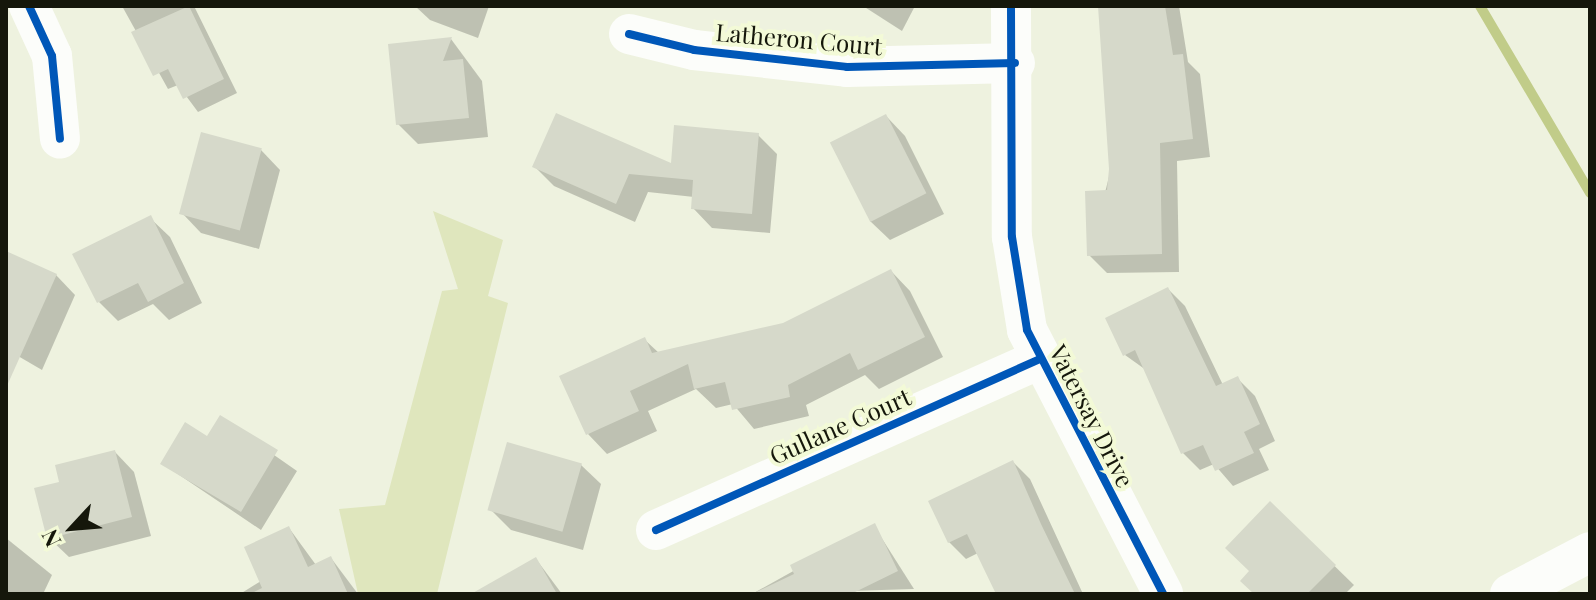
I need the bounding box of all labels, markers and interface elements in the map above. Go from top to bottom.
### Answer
street label: Latheron Court [714,17,884,61]
street label: Vatersay Drive [1044,340,1140,492]
street label: Gullane Court [765,382,915,470]
north arrow [32,488,112,568]
text: N [33,525,67,552]

